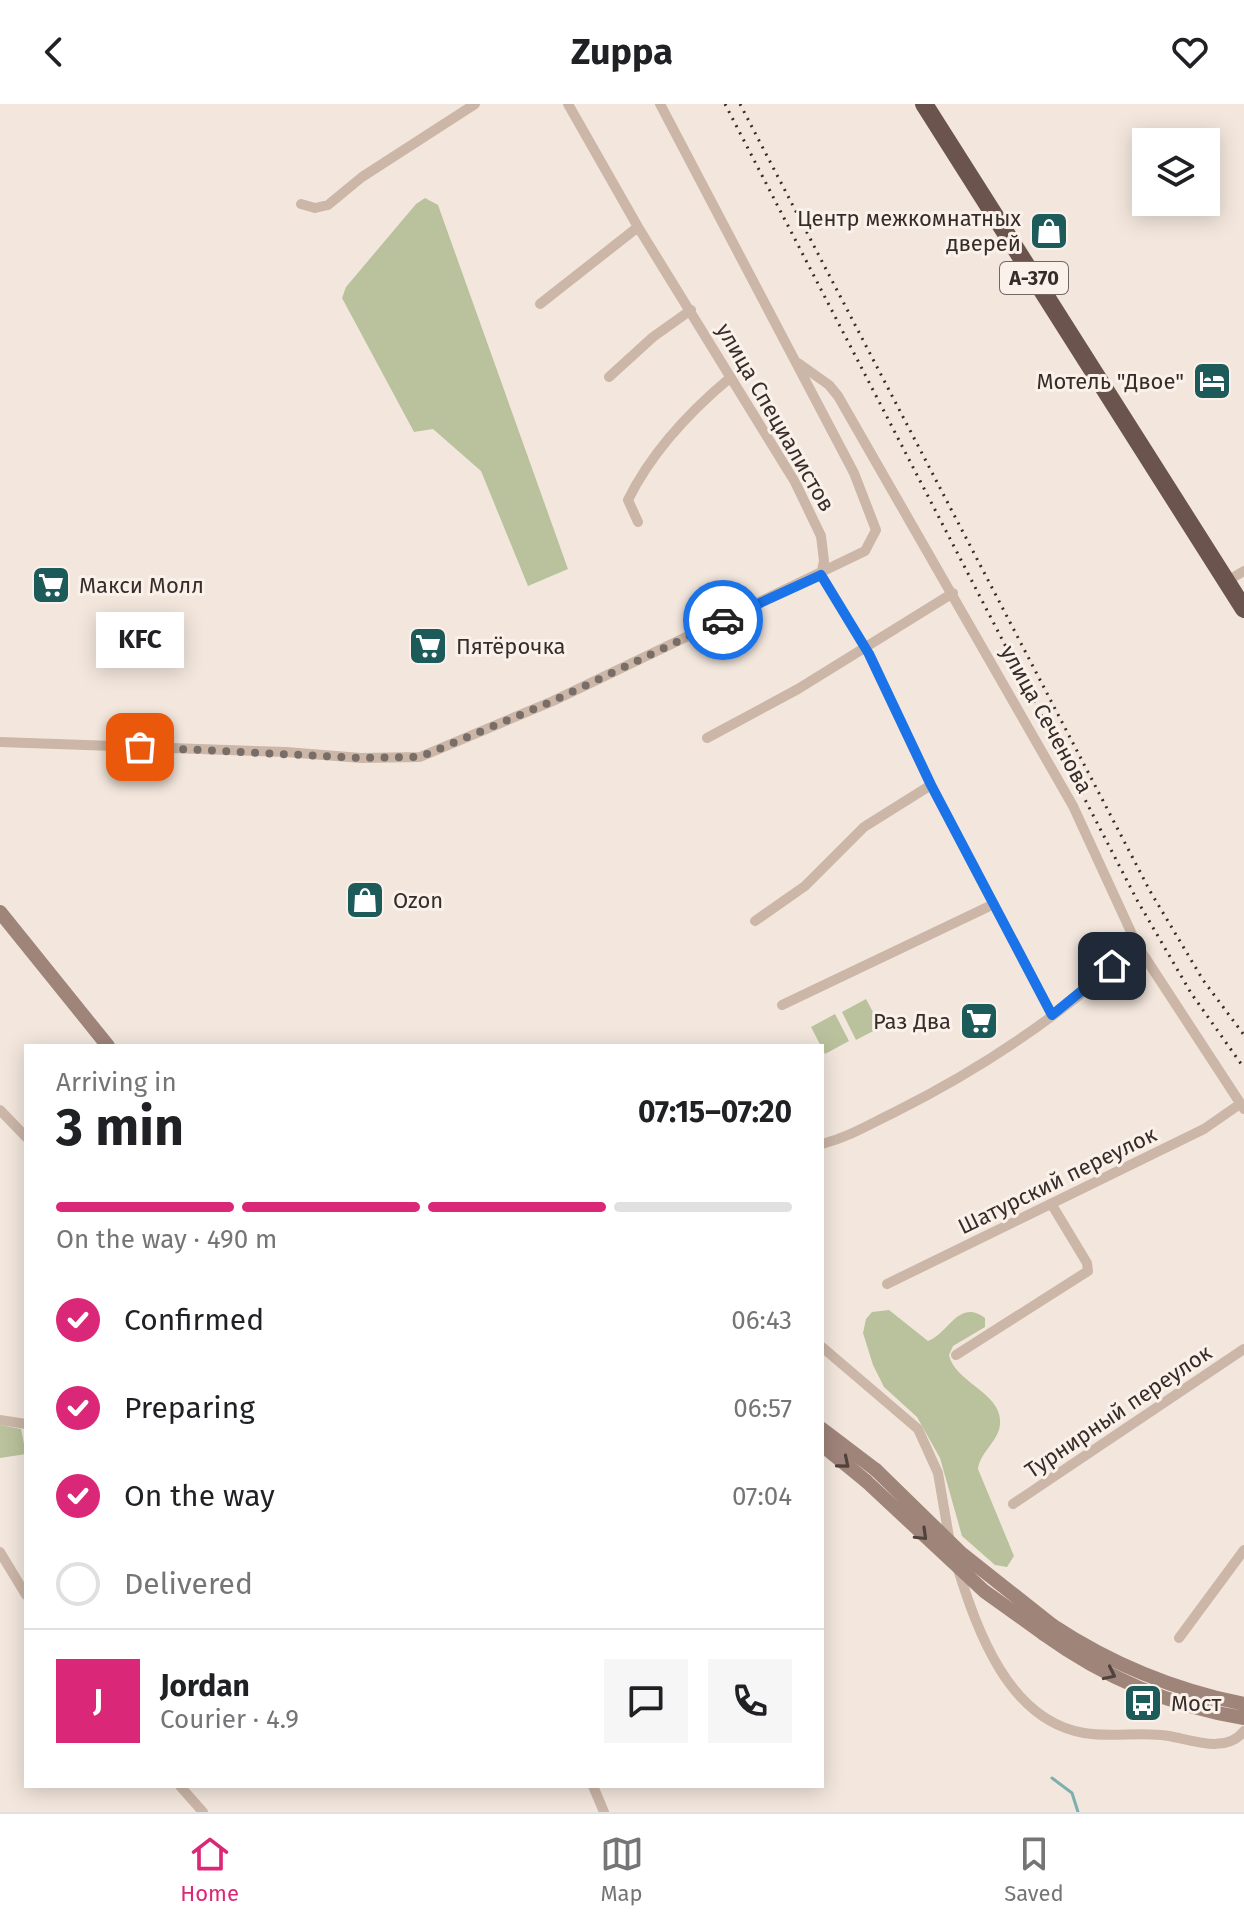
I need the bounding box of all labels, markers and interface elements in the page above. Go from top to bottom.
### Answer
icon: back [32,30,76,74]
text: Zuppa [571,30,673,74]
icon: heart [1168,30,1212,74]
map controls [1132,128,1220,216]
button: layers [1132,128,1220,216]
place label: Центр межкомнатных дверей [797,205,1021,257]
shop icon: Центр межкомнатных дверей [1028,210,1070,252]
road number: А-370 [1000,262,1068,294]
street label: улица Специалистов [711,318,841,516]
hotel icon: Мотель "Двое" [1191,360,1233,402]
place label: Мотель "Двое" [1036,368,1184,395]
supermarket icon: Макси Молл [30,564,72,606]
place label: Макси Молл [79,572,204,599]
courier [683,580,763,660]
icon: car [701,598,745,642]
callout: KFC [96,611,184,667]
text: KFC [118,624,162,655]
supermarket icon: Пятёрочка [407,625,449,667]
place label: Пятёрочка [456,633,565,660]
street label: улица Сеченова [995,640,1098,798]
pin [106,713,174,781]
icon: bag [118,725,162,769]
shop icon: Ozon [344,879,386,921]
place label: Ozon [393,887,443,914]
pin [1078,932,1146,1000]
icon: home [1090,944,1134,988]
supermarket icon: Раз Два [958,1000,1000,1042]
place label: Раз Два [873,1008,951,1035]
text: Arriving in [56,1067,177,1098]
text: 07:15–07:20 [638,1094,792,1130]
text: 3 min [56,1096,184,1159]
street label: Шатурский переулок [954,1120,1161,1240]
text: On the way · 490 m [56,1224,277,1255]
icon: check [56,1298,100,1342]
text: Confirmed [124,1302,264,1338]
text: 06:43 [731,1305,792,1336]
street label: Турнирный переулок [1020,1339,1217,1484]
icon: check [56,1386,100,1430]
text: Preparing [124,1390,255,1426]
text: 06:57 [733,1393,792,1424]
one-way arrow [835,1453,850,1468]
icon: check [56,1474,100,1518]
text: On the way [124,1478,275,1514]
text: 07:04 [732,1481,792,1512]
one-way arrow [913,1526,927,1540]
text: Delivered [124,1566,253,1602]
button: chat [604,1659,688,1743]
button: phone [708,1659,792,1743]
one-way arrow [1102,1664,1116,1680]
text: Jordan [160,1668,250,1704]
bus stop icon: Мост [1122,1682,1164,1724]
text: J [93,1683,103,1719]
place label: Мост [1171,1690,1221,1717]
text: Courier · 4.9 [160,1704,299,1735]
tab: Home [180,1832,239,1907]
tab: Map [600,1832,644,1907]
tab: Saved [1004,1832,1064,1907]

